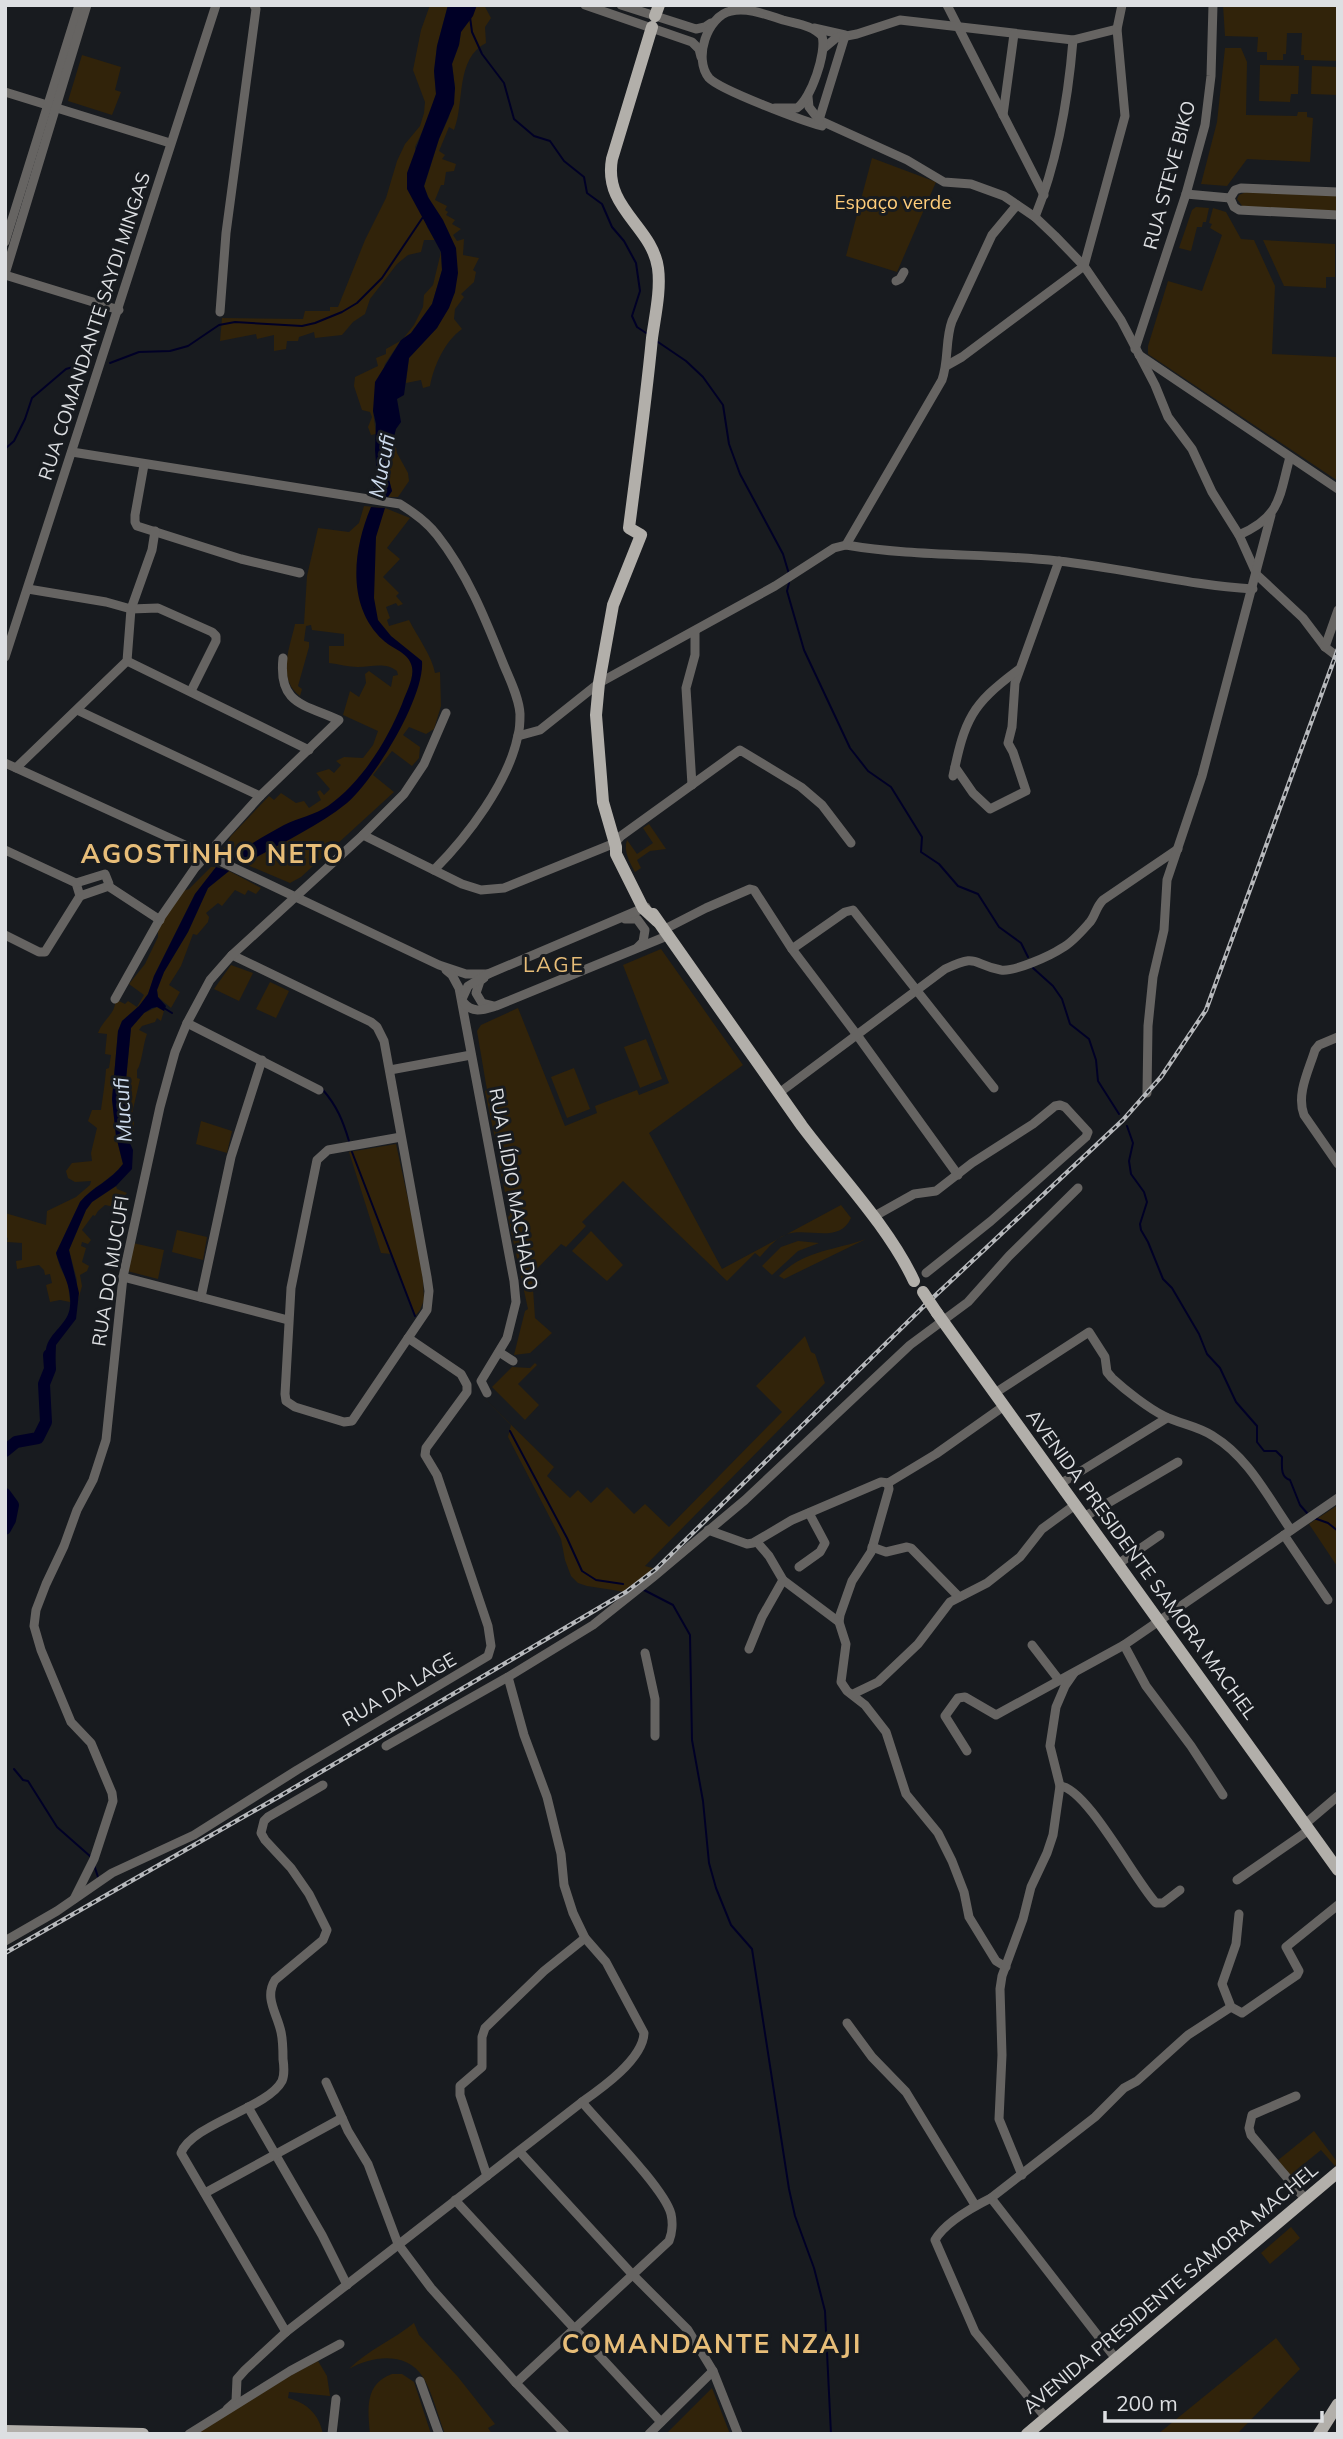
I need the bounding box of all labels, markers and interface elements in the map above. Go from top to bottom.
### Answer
street label: RUA STEVE BIKO [1138,98,1200,252]
street label: RUA COMANDANTE SAYDI MINGAS [33,169,155,483]
park label: Espaço verde [834,190,952,214]
water label: Mucufi [362,431,400,500]
district label: AGOSTINHO NETO [81,837,345,870]
district label: LAGE [523,951,585,977]
water label: Mucufi [107,1076,137,1143]
street label: RUA ILÍDIO MACHADO [484,1086,544,1292]
street label: RUA DO MUCUFI [86,1194,134,1348]
street label: AVENIDA PRESIDENTE SAMORA MACHEL [1021,1404,1263,1724]
street label: RUA DA LAGE [338,1647,460,1731]
street label: AVENIDA PRESIDENTE SAMORA MACHEL [1018,2157,1323,2419]
district label: COMANDANTE NZAJI [562,2327,862,2360]
scale bar [1105,2380,1322,2424]
text: 200 m [1116,2390,1178,2416]

